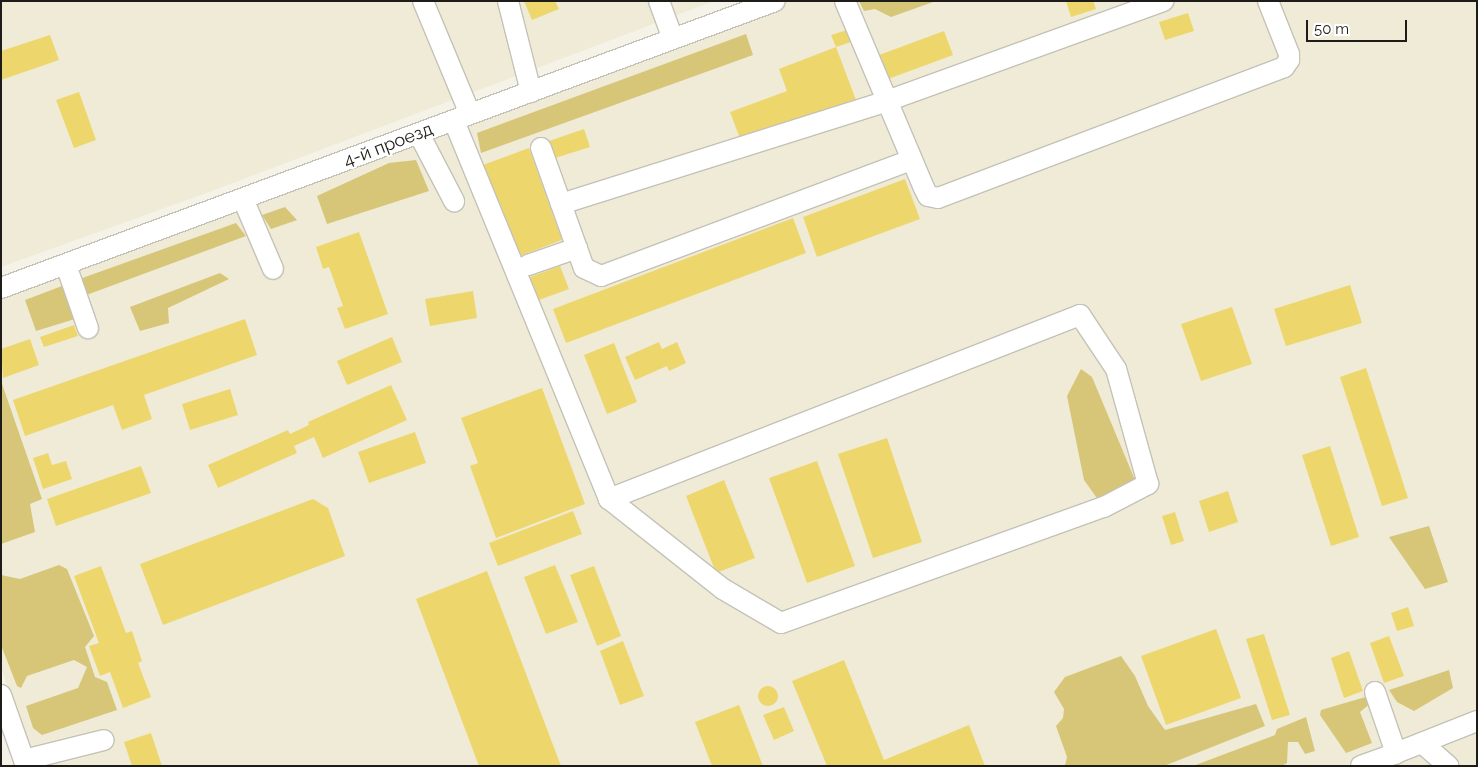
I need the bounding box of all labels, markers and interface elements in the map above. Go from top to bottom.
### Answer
scale bar [1308,10,1409,42]
text: 50 m [1314,20,1349,38]
street label: 4-й проезд [340,118,436,172]

